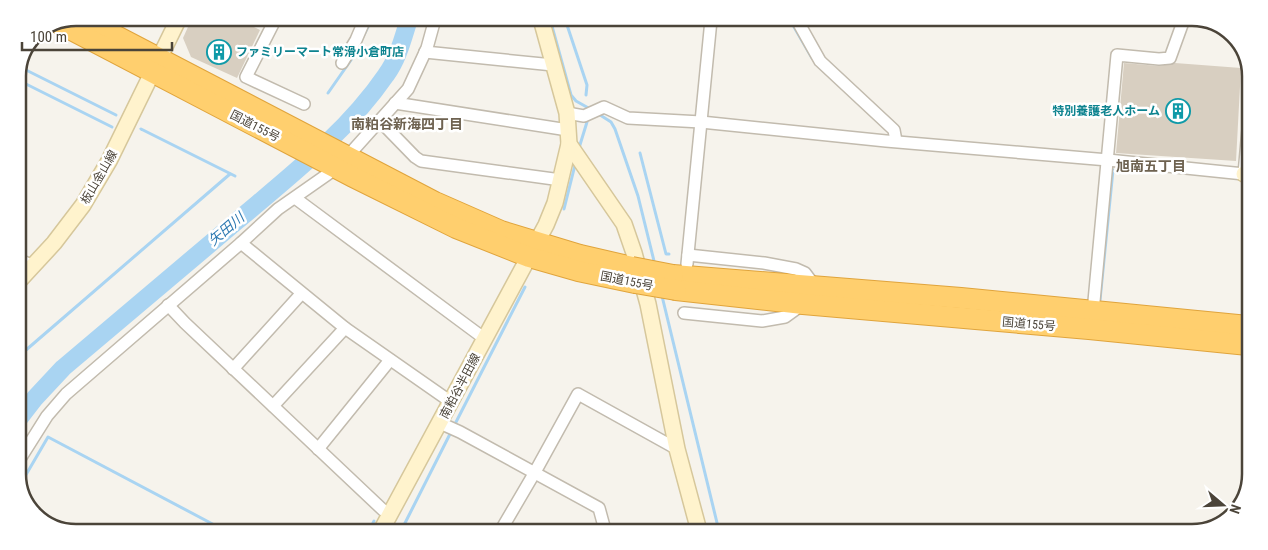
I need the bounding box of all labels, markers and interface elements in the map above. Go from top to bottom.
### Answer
scale bar [22,20,172,52]
text: 100 m [30,28,67,46]
building icon: ファミリーマート常滑小倉町店 [206,39,232,65]
place label: ファミリーマート常滑小倉町店 [236,45,404,59]
building icon: 特別養護老人ホーム [1165,98,1191,124]
place label: 特別養護老人ホーム [1052,104,1160,118]
street label: 国道155号 [228,108,282,144]
district label: 南粕谷新海四丁目 [351,116,463,132]
street label: 板山金山線 [78,148,120,206]
district label: 旭南五丁目 [1116,158,1186,174]
water label: 矢田川 [205,208,249,249]
street label: 国道155号 [599,269,655,293]
street label: 国道155号 [1002,315,1056,333]
street label: 南粕谷半田線 [437,351,483,421]
north arrow [1198,480,1248,530]
text: N [1226,503,1244,516]

